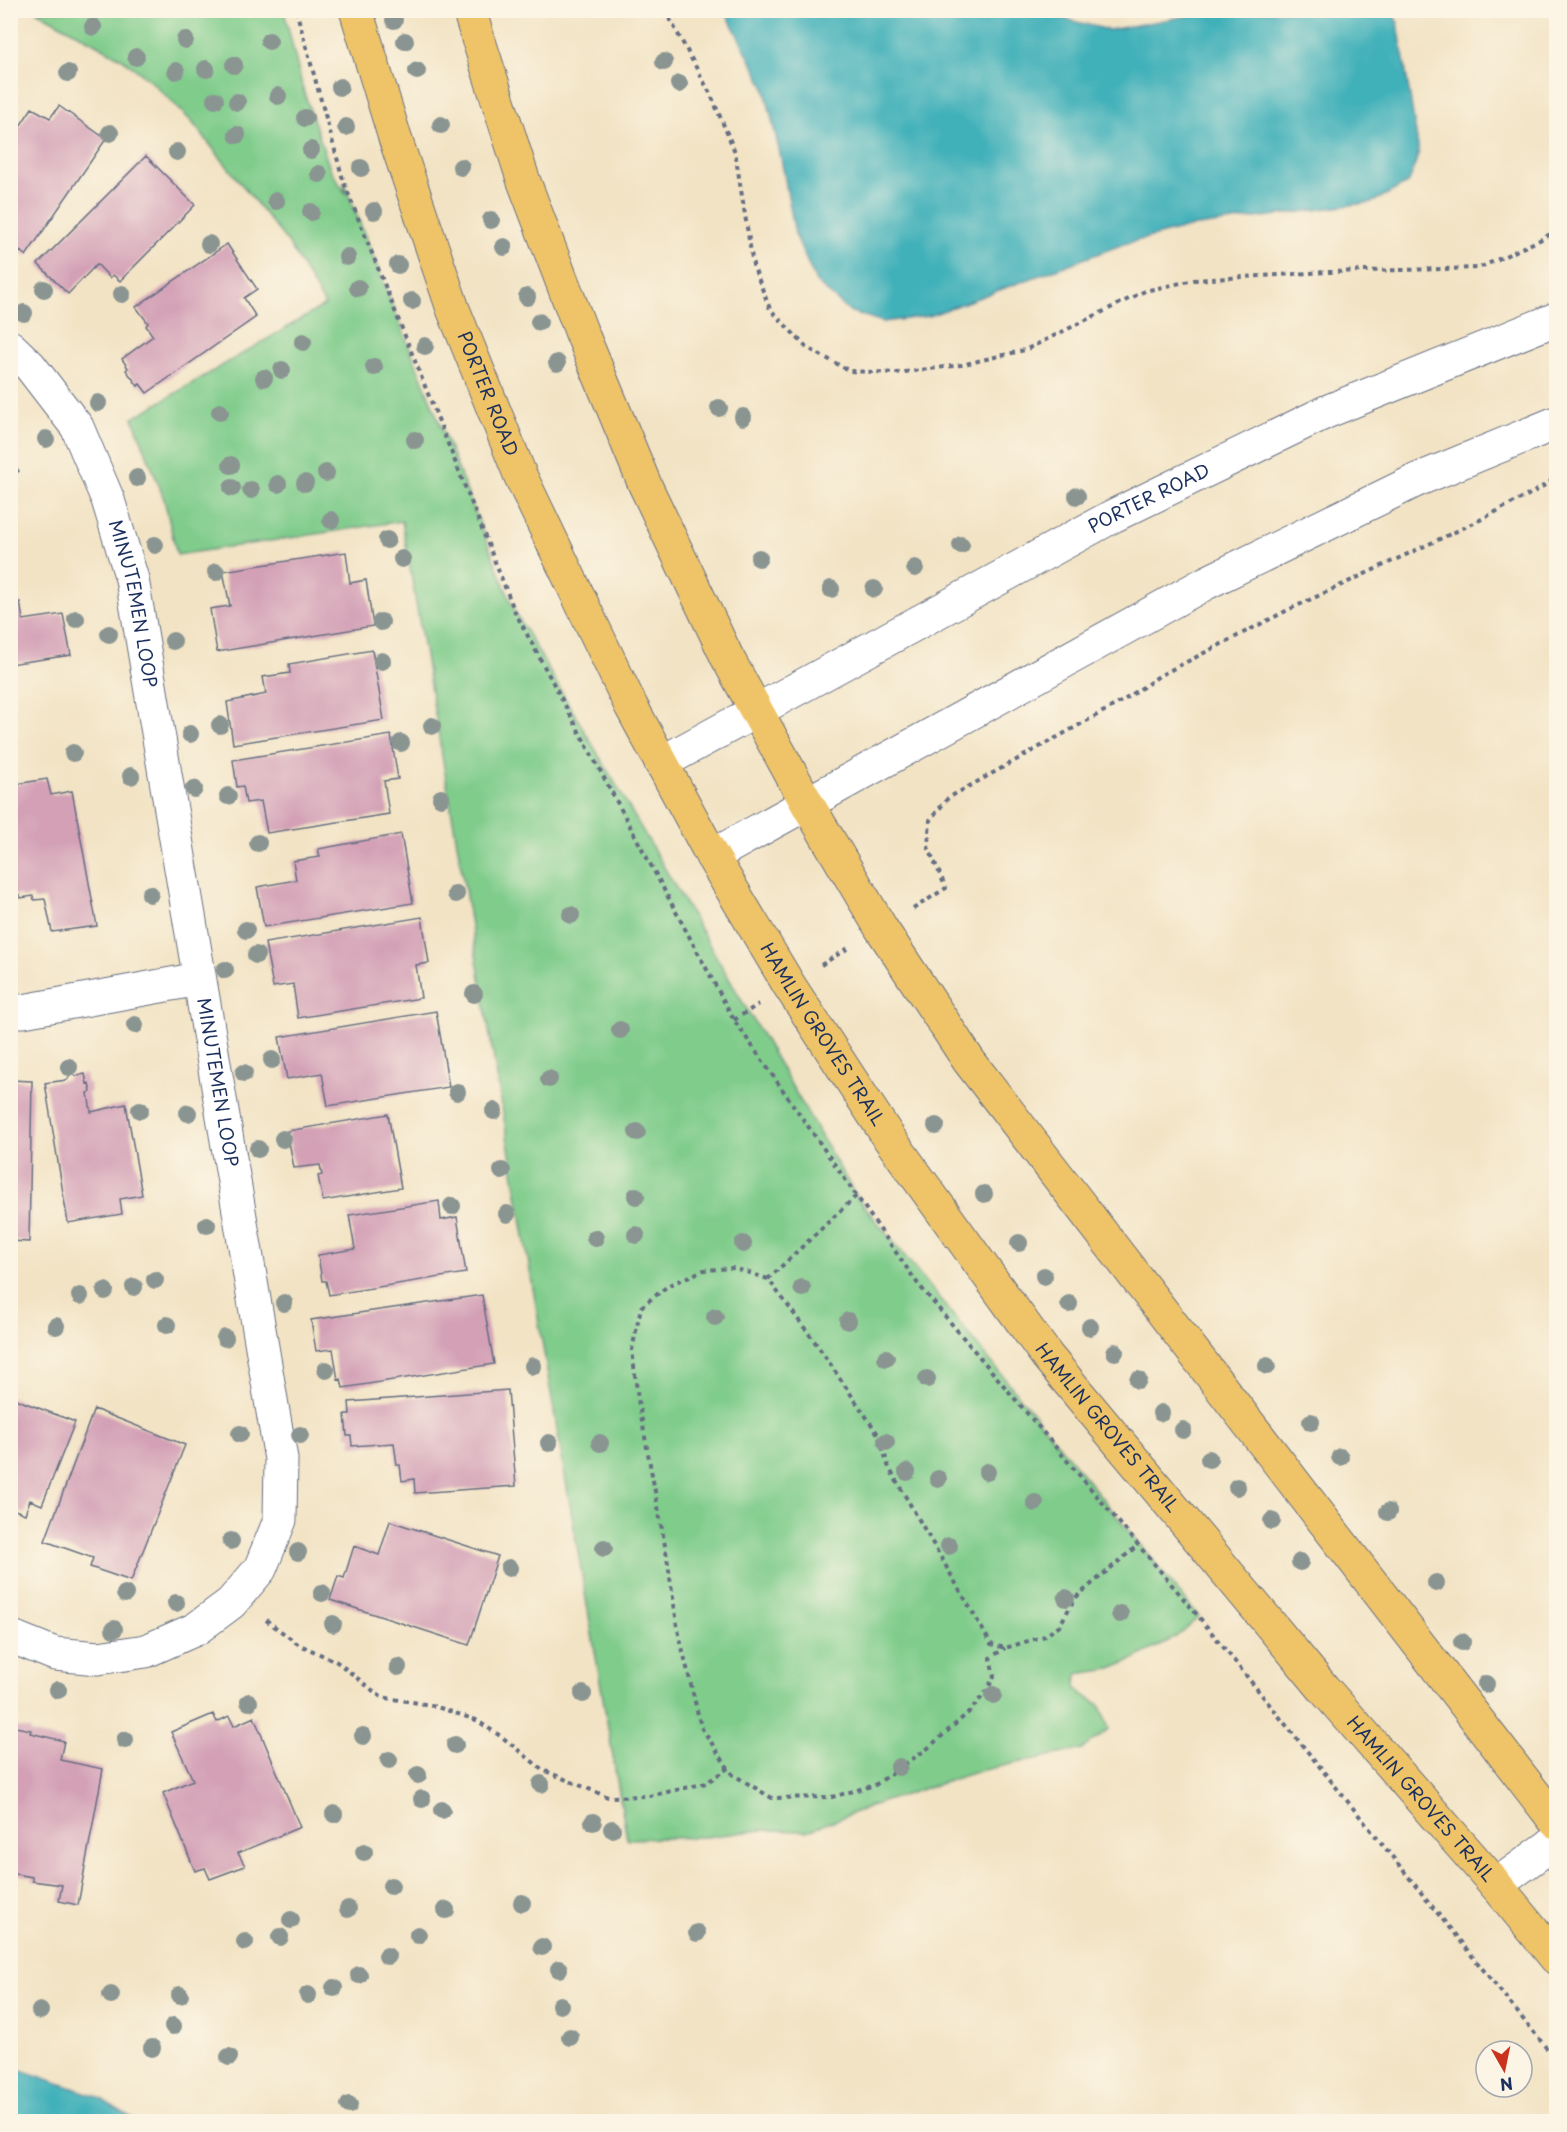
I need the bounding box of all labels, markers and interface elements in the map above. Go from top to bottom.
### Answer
street label: PORTER ROAD [451,327,526,460]
street label: PORTER ROAD [1082,456,1214,539]
street label: MINUTEMEN LOOP [103,516,165,690]
street label: HAMLIN GROVES TRAIL [755,937,892,1131]
street label: MINUTEMEN LOOP [191,996,246,1169]
street label: HAMLIN GROVES TRAIL [1030,1337,1187,1518]
street label: HAMLIN GROVES TRAIL [1341,1709,1502,1887]
north arrow [1474,2039,1534,2099]
text: N [1498,2072,1515,2098]

